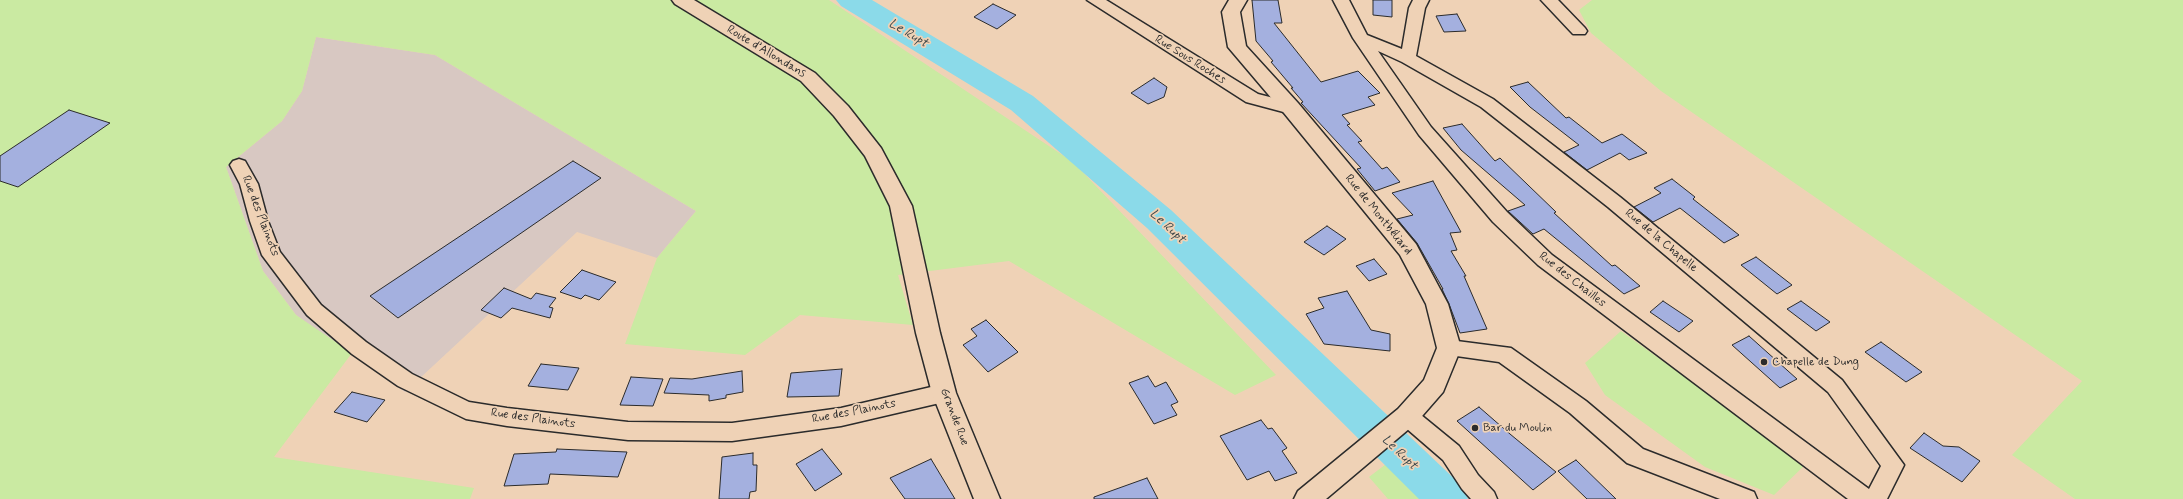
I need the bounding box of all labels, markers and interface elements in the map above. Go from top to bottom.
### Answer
water label: Le Rupt [885,16,931,52]
street label: Route d’Allondans [724,23,808,81]
street label: Rue Sous Roches [1152,32,1228,88]
street label: Rue de Montbéliard [1341,172,1415,258]
street label: Rue des Plainots [238,174,282,258]
street label: Rue de la Chapelle [1622,206,1700,276]
water label: Le Rupt [1146,207,1188,247]
street label: Rue des Chailles [1536,249,1608,311]
place label: Chapelle de Dung [1772,355,1859,369]
marker: Chapelle de Dung [1759,357,1769,367]
street label: Grande Rue [936,386,972,448]
street label: Rue des Plainots [811,397,897,427]
street label: Rue des Plainots [490,406,576,432]
place label: Bar du Moulin [1483,421,1552,435]
marker: Bar du Moulin [1470,423,1480,433]
water label: Le Rupt [1378,432,1420,474]

